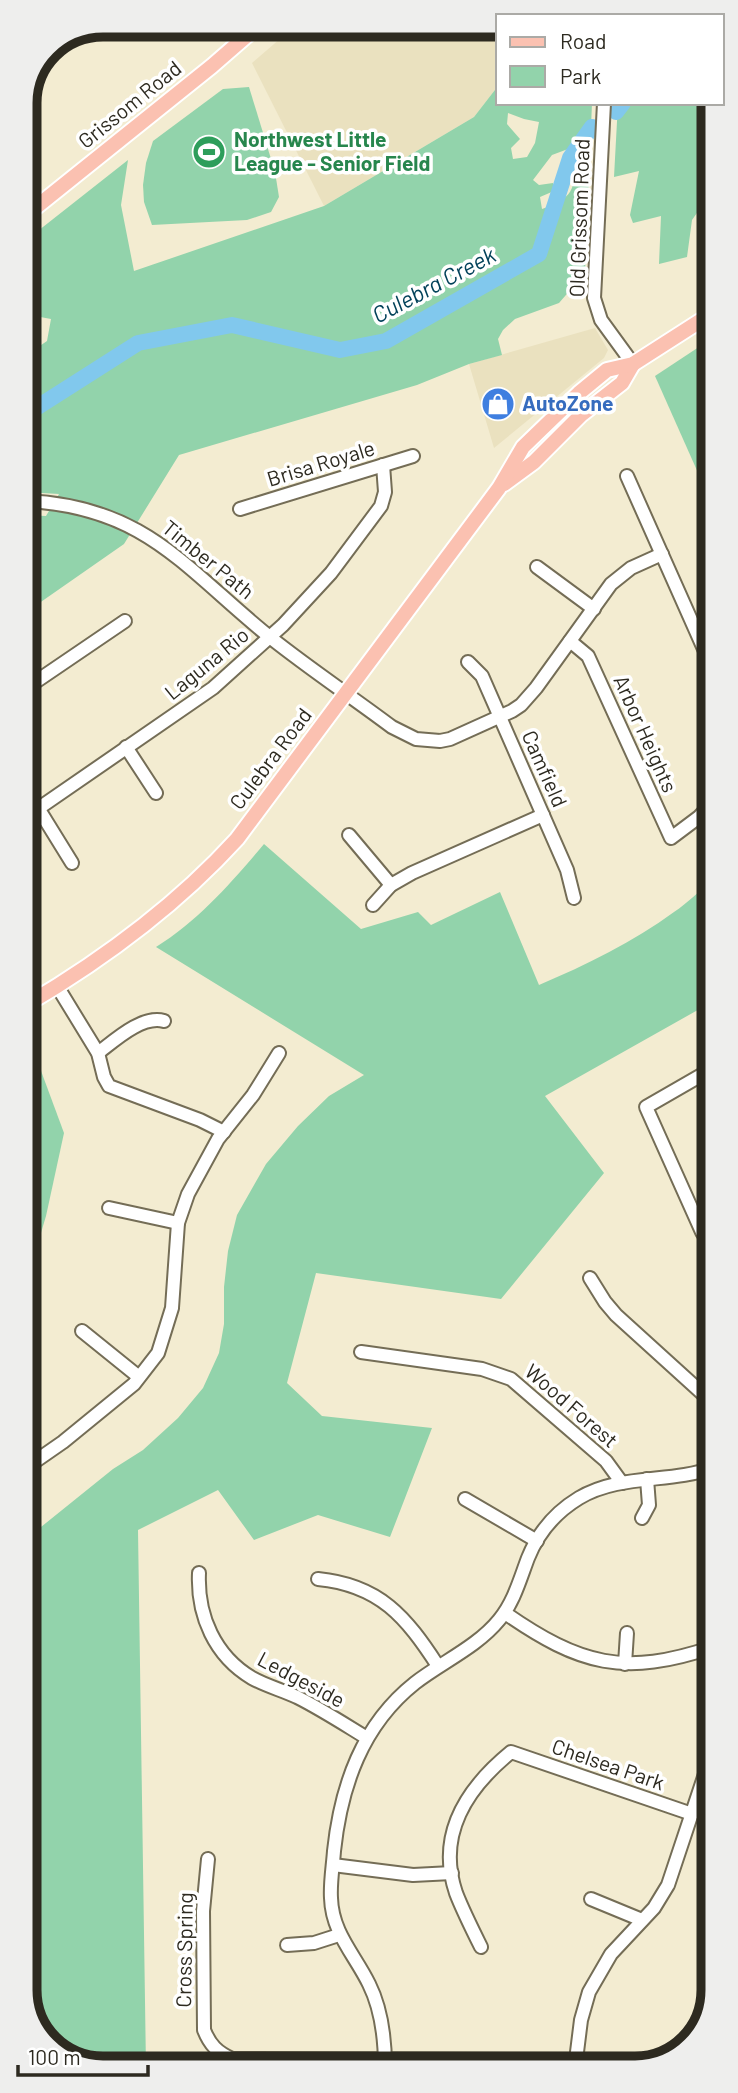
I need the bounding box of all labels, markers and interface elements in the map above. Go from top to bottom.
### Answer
legend [496,14,724,105]
text: Road [560,28,606,53]
street label: Grissom Road [73,55,186,153]
text: Park [560,63,601,88]
place label: Northwest Little League - Senior Field [234,126,430,175]
sports icon: Northwest Little League - Senior Field [190,133,228,171]
street label: Old Grissom Road [563,138,594,298]
water label: Culebra Creek [367,240,500,328]
shop icon: AutoZone [479,385,517,423]
place label: AutoZone [522,390,613,415]
street label: Brisa Royale [264,434,377,491]
street label: Timber Path [158,514,260,603]
street label: Laguna Rio [159,621,253,704]
street label: Arbor Heights [609,671,683,796]
street label: Culebra Road [224,702,316,814]
street label: Camfield [517,726,573,810]
street label: Wood Forest [520,1358,623,1452]
street label: Ledgeside [254,1645,349,1712]
street label: Chelsea Park [549,1733,668,1794]
street label: Cross Spring [170,1892,197,2008]
scale bar [18,2034,147,2078]
text: 100 m [28,2044,81,2069]

